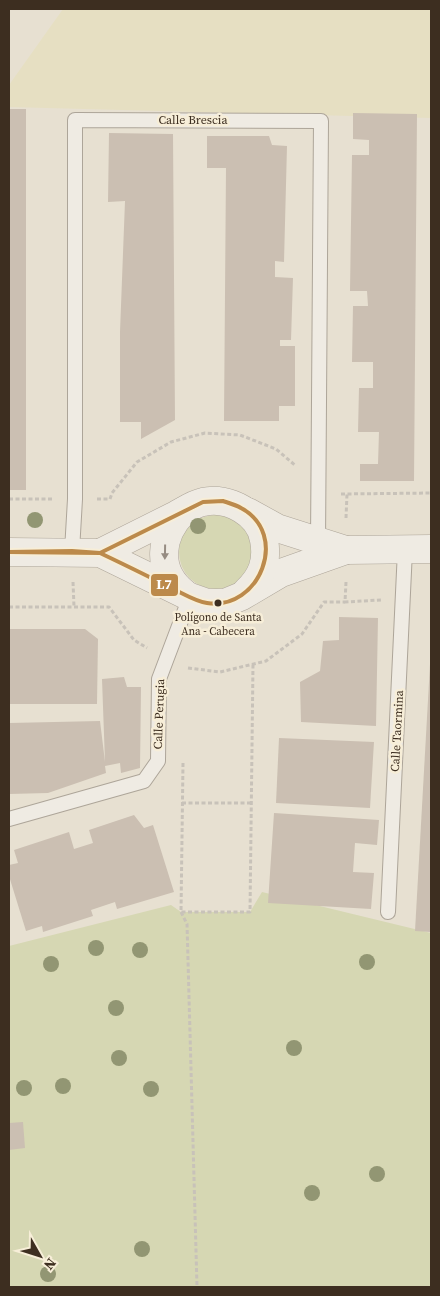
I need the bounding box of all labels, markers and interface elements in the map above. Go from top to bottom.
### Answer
street label: Calle Brescia [158,112,228,128]
one-way arrow [161,545,169,561]
line badge: L7 [150,573,179,597]
text: L7 [156,574,172,594]
marker: Polígono de Santa Ana - Cabecera [213,598,223,608]
place label: Polígono de Santa Ana - Cabecera [174,610,262,639]
street label: Calle Perugia [150,678,168,750]
street label: Calle Taormina [387,689,407,772]
north arrow [15,1231,65,1281]
text: N [39,1254,61,1274]

